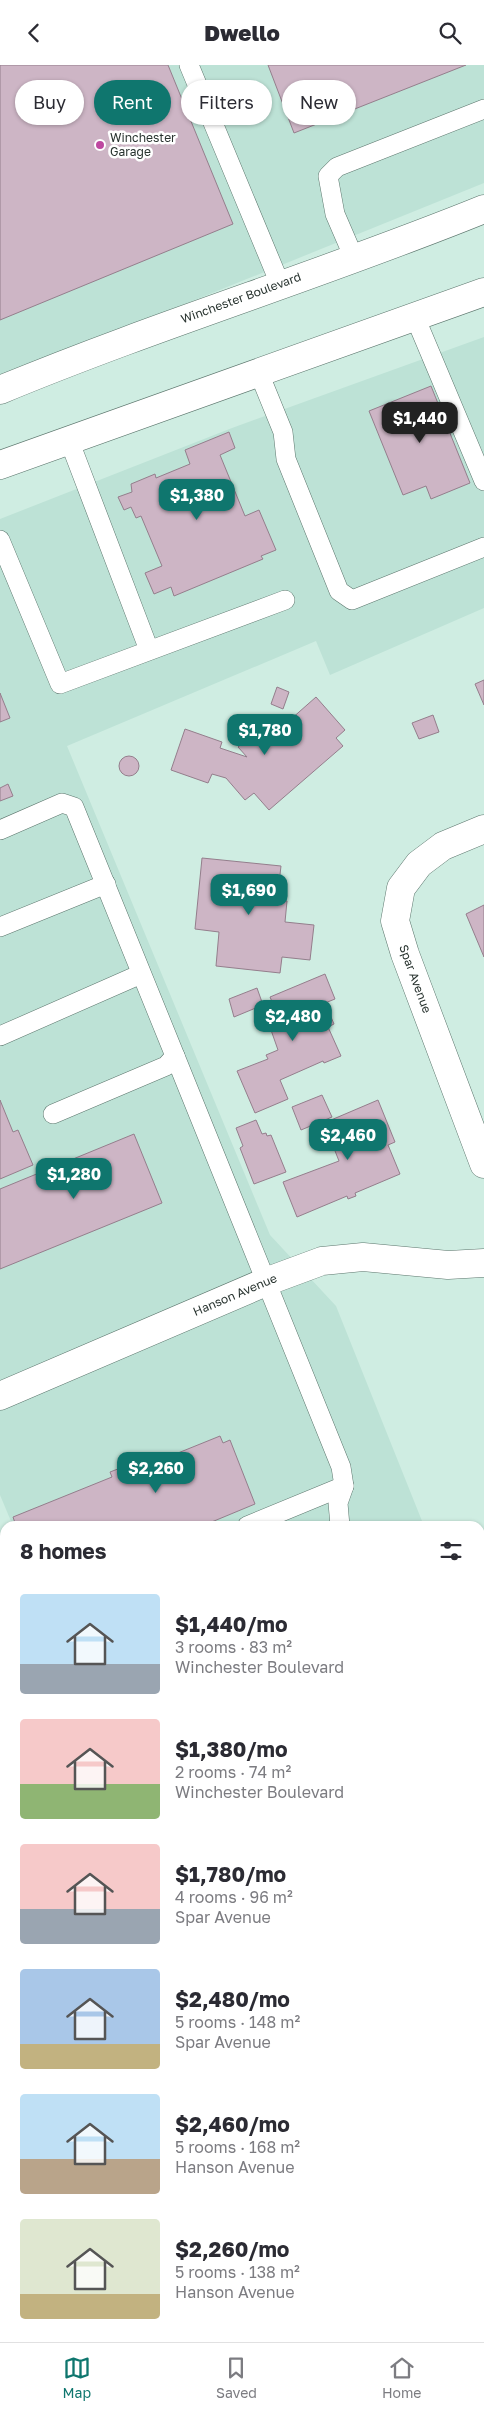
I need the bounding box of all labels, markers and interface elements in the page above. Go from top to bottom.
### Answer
icon: back [20,19,48,47]
text: Dwello [204,19,280,46]
icon: search [436,19,464,47]
chip: Buy [15,80,84,125]
chip: Rent [94,80,171,125]
chip: Filters [181,80,272,125]
chip: New [282,80,356,125]
place label: Winchester Garage [110,130,176,159]
marker: Winchester Garage [94,139,106,151]
street label: Winchester Boulevard [179,269,303,326]
pin: $1,440 [379,401,461,444]
text: $1,440 [393,408,447,428]
pin: $1,380 [156,479,238,521]
text: $1,380 [170,485,224,505]
pin: $1,780 [224,713,306,756]
text: $1,780 [238,720,292,740]
pin: $1,690 [208,873,290,916]
text: $1,690 [222,880,276,900]
street label: Spar Avenue [396,942,435,1015]
pin: $2,480 [252,999,334,1042]
text: $2,480 [265,1006,321,1026]
pin: $2,460 [307,1119,389,1161]
text: $2,460 [320,1125,376,1145]
pin: $1,280 [33,1157,115,1200]
text: $1,280 [47,1164,101,1184]
street label: Hanson Avenue [191,1270,279,1319]
pin: $2,260 [115,1451,197,1494]
text: $2,260 [128,1458,184,1478]
icon: filters [437,1537,465,1565]
text: 8 homes [20,1538,107,1564]
text: $1,440/mo [175,1611,288,1637]
icon: home [60,1614,120,1674]
text: 3 rooms · 83 m² [175,1637,292,1657]
text: Winchester Boulevard [175,1657,344,1677]
text: $1,380/mo [175,1736,288,1762]
icon: home [60,1739,120,1799]
text: 2 rooms · 74 m² [175,1762,291,1782]
text: Winchester Boulevard [175,1782,344,1802]
text: $1,780/mo [175,1861,286,1887]
icon: home [60,1864,120,1924]
text: 4 rooms · 96 m² [175,1887,293,1907]
text: Spar Avenue [175,1907,271,1927]
text: $2,480/mo [175,1986,290,2012]
icon: home [60,1989,120,2049]
text: 5 rooms · 148 m² [175,2012,300,2032]
text: Spar Avenue [175,2032,271,2052]
text: $2,460/mo [175,2111,290,2137]
icon: home [60,2114,120,2174]
text: 5 rooms · 168 m² [175,2137,300,2157]
text: Hanson Avenue [175,2157,294,2177]
text: $2,260/mo [175,2236,289,2262]
icon: home [60,2239,120,2299]
text: 5 rooms · 138 m² [175,2262,300,2282]
text: Hanson Avenue [175,2282,294,2302]
tab: Map [62,2354,91,2401]
tab: Saved [216,2354,257,2401]
tab: Home [382,2354,421,2401]

